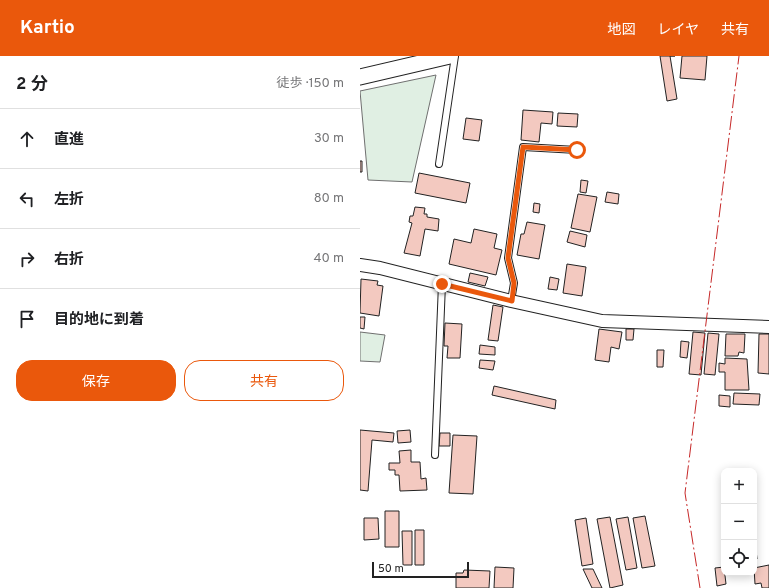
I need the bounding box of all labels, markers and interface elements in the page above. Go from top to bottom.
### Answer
text: Kartio [20,16,75,40]
text: 地図 [607,22,635,39]
text: レイヤ [657,22,699,39]
text: 共有 [721,22,749,39]
text: 2 分 [16,74,48,96]
text: 徒歩 · 150 m [277,76,344,92]
icon: ahead [16,128,38,150]
text: 直進 [54,131,84,150]
text: 30 m [314,131,344,147]
route start [568,141,586,159]
icon: left [16,188,38,210]
text: 左折 [54,191,84,210]
text: 80 m [314,191,344,207]
icon: right [16,248,38,270]
text: 右折 [54,251,84,270]
text: 40 m [314,251,344,267]
route end [433,275,451,293]
icon: arrive [16,308,38,330]
text: 目的地に到着 [54,311,144,330]
button: 保存 [16,360,176,401]
button: 共有 [184,360,344,401]
map controls [721,468,757,576]
button: + [721,468,757,504]
button: − [721,504,757,540]
button: locate [721,540,757,576]
scale bar [372,560,469,579]
text: 50 m [378,562,404,576]

